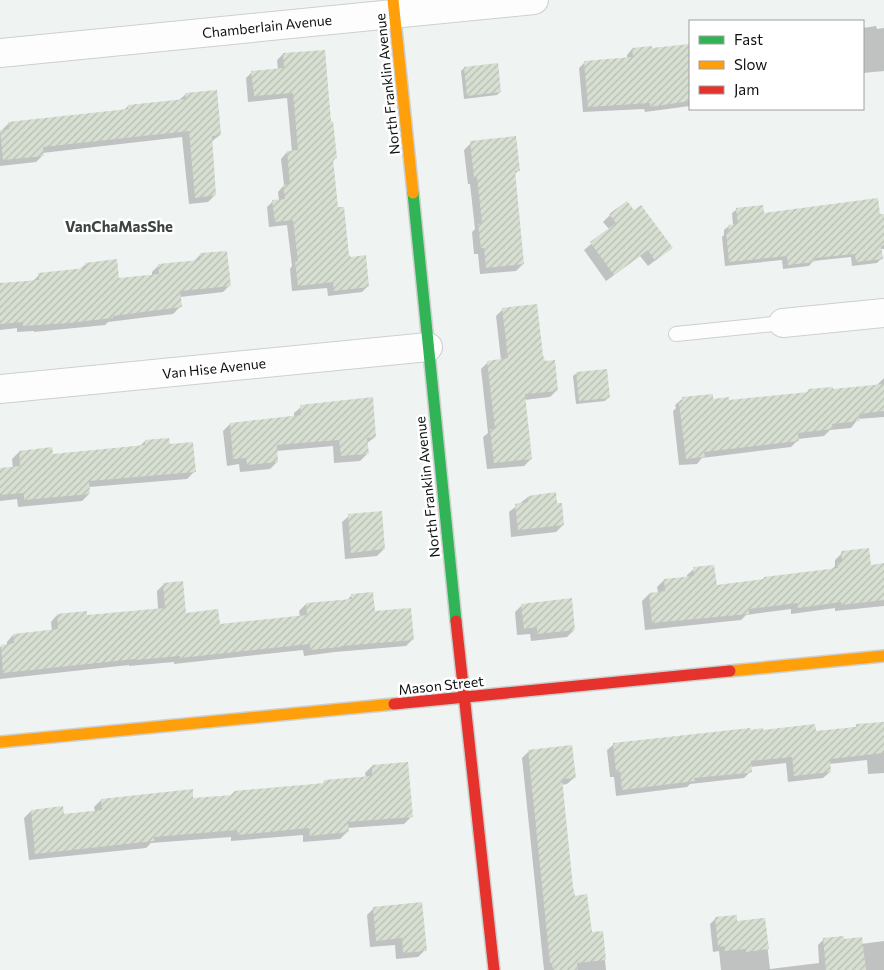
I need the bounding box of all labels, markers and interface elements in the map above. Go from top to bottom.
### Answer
street label: Chamberlain Avenue [201,11,333,41]
street label: North Franklin Avenue [371,13,403,155]
legend [689,20,864,110]
text: Fast [734,30,763,48]
text: Slow [734,55,767,73]
text: Jam [734,80,759,98]
district label: VanChaMasShe [65,217,173,235]
street label: Van Hise Avenue [161,354,267,382]
street label: North Franklin Avenue [411,416,443,558]
street label: Mason Street [398,672,485,698]

